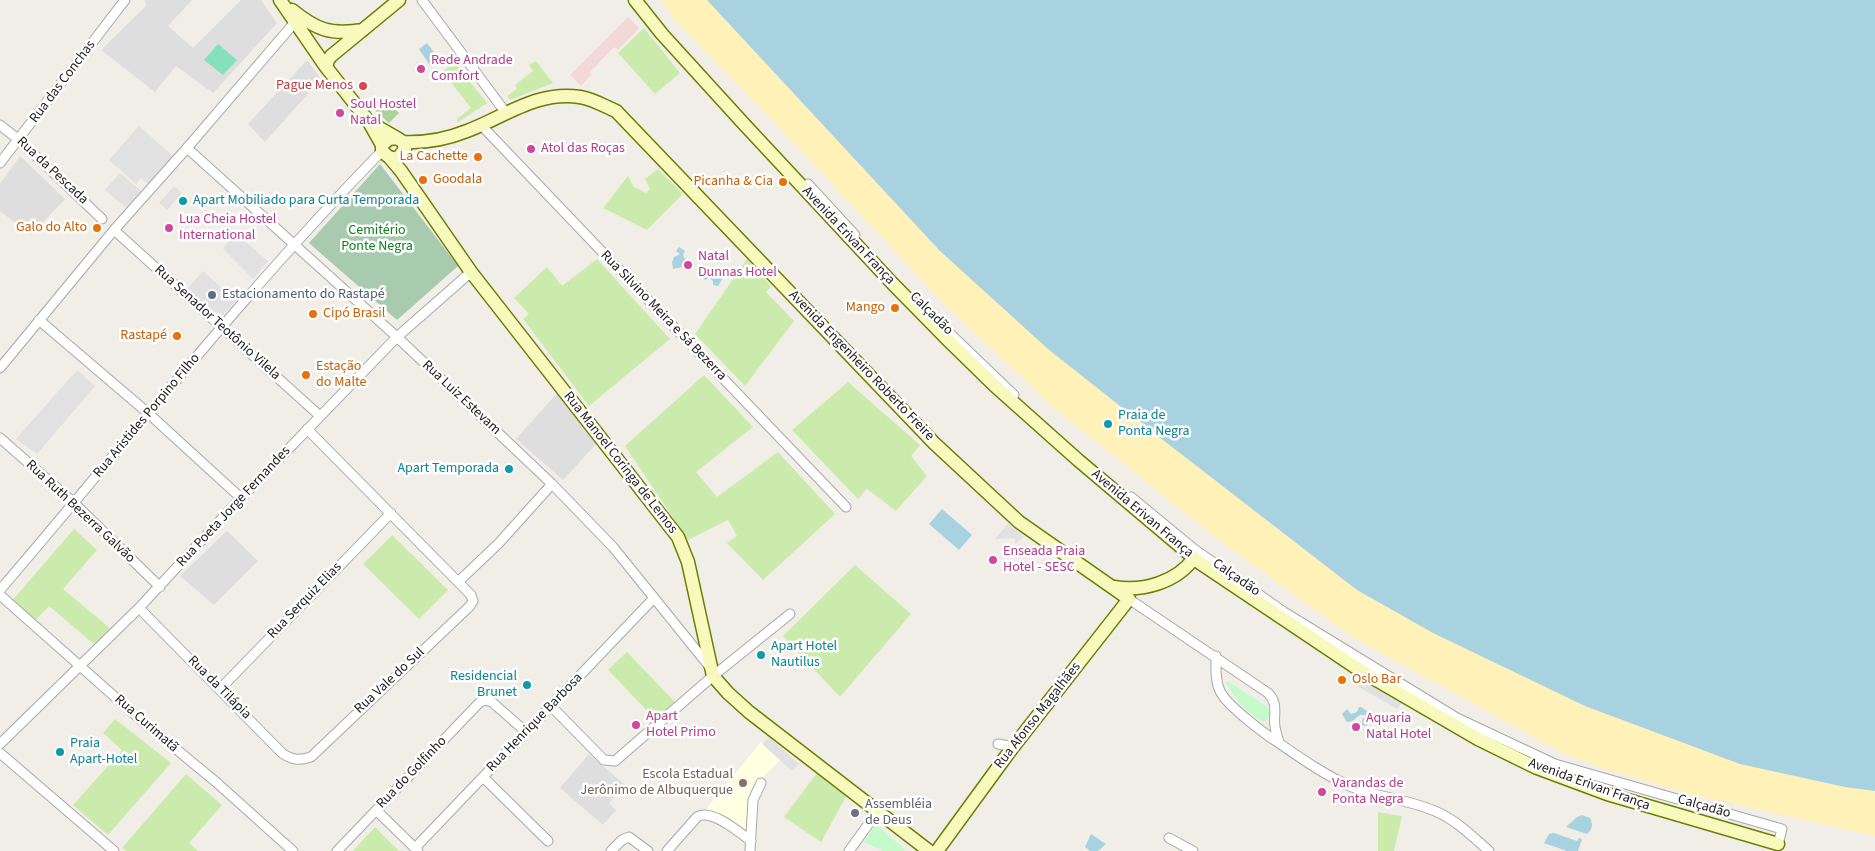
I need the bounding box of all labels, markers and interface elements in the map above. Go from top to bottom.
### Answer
street label: Rua das Conchas [26,37,100,127]
place label: Rede Andrade Comfort [431,53,513,85]
marker: Rede Andrade Comfort [415,63,427,75]
place label: Pague Menos [276,78,353,94]
marker: Pague Menos [357,80,369,92]
place label: Soul Hostel Natal [350,97,416,130]
marker: Soul Hostel Natal [334,107,346,119]
street label: Rua da Pescada [13,134,91,208]
place label: Atol das Roças [541,141,625,157]
marker: Atol das Roças [525,143,537,155]
place label: La Cachette [400,149,468,165]
marker: La Cachette [472,151,484,163]
place label: Goodala [433,172,482,188]
marker: Goodala [417,174,429,186]
place label: Picanha & Cia [693,174,773,190]
marker: Picanha & Cia [777,176,789,188]
street label: Avenida Erivan França [798,183,898,289]
place label: Apart Mobiliado para Curta Temporada [193,193,419,209]
marker: Apart Mobiliado para Curta Temporada [177,195,189,207]
place label: Lua Cheia Hostel International [179,212,276,244]
place label: Galo do Alto [16,220,87,236]
marker: Galo do Alto [91,222,103,234]
marker: Lua Cheia Hostel International [163,222,175,234]
park label: Cemitério Ponte Negra [341,223,413,256]
street label: Rua Silvino Meira e Sá Bezerra [596,247,730,385]
place label: Natal Dunnas Hotel [698,249,777,282]
marker: Natal Dunnas Hotel [682,259,694,271]
street label: Rua Senador Teotônio Vilela [150,262,284,384]
place label: Estacionamento do Rastapé [222,287,385,303]
street label: Avenida Engenheiro Roberto Freire [785,287,937,445]
marker: Estacionamento do Rastapé [206,289,218,301]
street label: Calçadão [906,289,956,339]
place label: Mango [846,300,885,316]
marker: Mango [889,302,901,314]
place label: Cipó Brasil [323,306,385,322]
marker: Cipó Brasil [307,308,319,320]
place label: Rastapé [120,328,167,344]
marker: Rastapé [171,330,183,342]
street label: Rua Aristides Porpino Filho [90,350,204,482]
street label: Rua Luiz Estevam [418,357,504,439]
place label: Estação do Malte [316,359,366,392]
marker: Estação do Malte [300,369,312,381]
street label: Rua Manoel Coringa de Lemos [559,389,681,537]
place label: Praia de Ponta Negra [1118,408,1190,441]
marker: Praia de Ponta Negra [1102,418,1114,430]
street label: Rua Poeta Jorge Fernandes [174,443,294,571]
street label: Rua Ruth Bezerra Galvão [22,457,138,567]
place label: Apart Temporada [397,461,499,477]
marker: Apart Temporada [503,463,515,475]
street label: Avenida Erivan França [1087,466,1197,562]
place label: Enseada Praia Hotel - SESC [1003,544,1085,576]
marker: Enseada Praia Hotel - SESC [987,554,999,566]
street label: Calçadão [1209,556,1263,600]
street label: Rua Serquiz Elias [264,559,346,643]
place label: Apart Hotel Nautilus [771,639,837,672]
street label: Rua Vale do Sul [352,644,428,718]
marker: Apart Hotel Nautilus [755,649,767,661]
street label: Rua da Tilápia [184,653,254,723]
street label: Rua Afonso Magalhães [991,659,1085,773]
place label: Residencial Brunet [450,669,517,702]
street label: Rua Henrique Barbosa [483,670,587,776]
place label: Oslo Bar [1352,672,1401,688]
marker: Oslo Bar [1336,674,1348,686]
marker: Residencial Brunet [521,679,533,691]
street label: Rua Curimatã [111,692,181,756]
place label: Apart Hotel Primo [646,709,716,742]
place label: Aquaria Natal Hotel [1366,711,1431,744]
marker: Apart Hotel Primo [630,719,642,731]
marker: Aquaria Natal Hotel [1350,721,1362,733]
street label: Rua do Golfinho [373,733,451,813]
place label: Praia Apart-Hotel [70,736,137,769]
marker: Praia Apart-Hotel [54,746,66,758]
street label: Avenida Erivan França [1526,755,1652,815]
place label: Escola Estadual Jerônimo de Albuquerque [581,767,733,800]
place label: Varandas de Ponta Negra [1332,776,1404,809]
marker: Escola Estadual Jerônimo de Albuquerque [737,777,749,789]
marker: Varandas de Ponta Negra [1316,786,1328,798]
street label: Calçadão [1676,791,1732,823]
place label: Assembléia de Deus [865,797,932,830]
marker: Assembléia de Deus [849,807,861,819]

